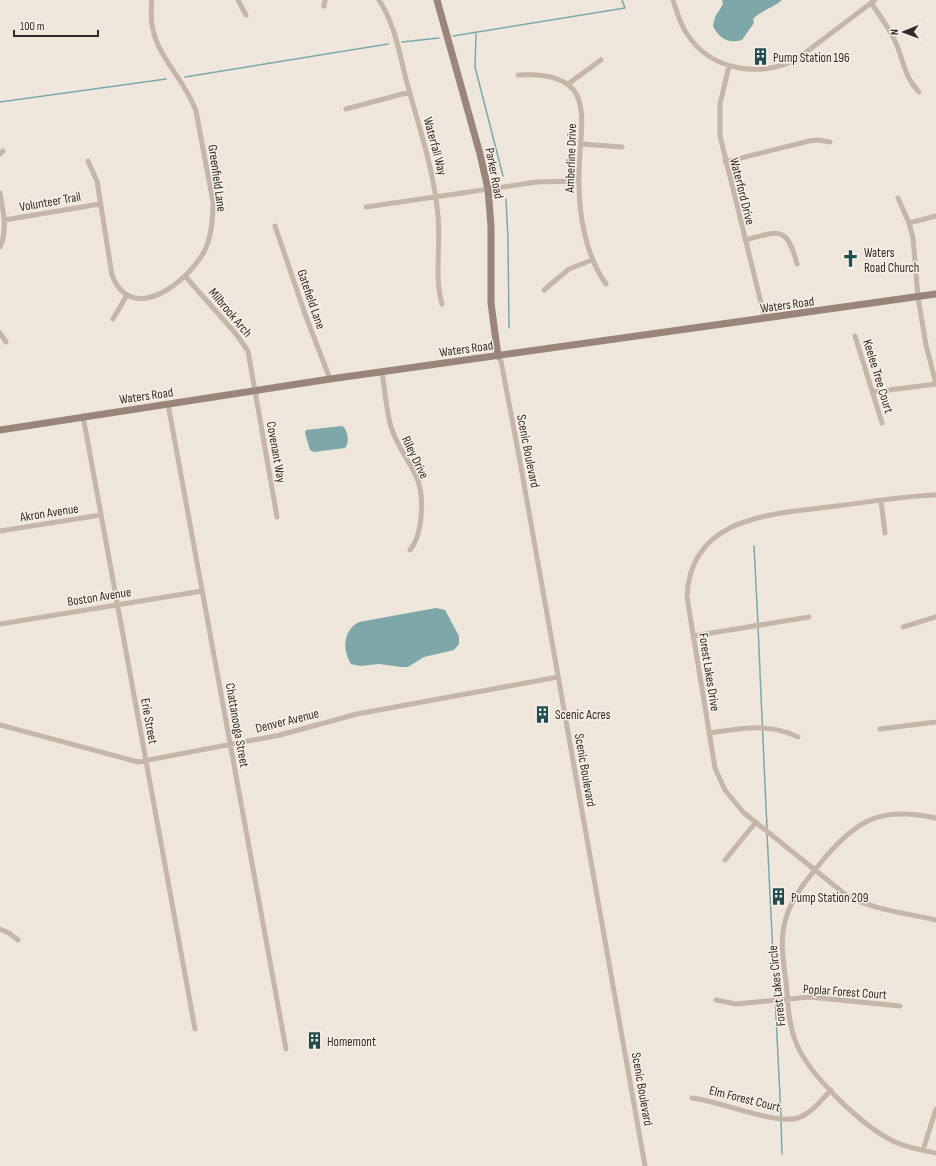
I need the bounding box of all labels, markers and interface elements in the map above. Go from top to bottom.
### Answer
scale bar [14,12,98,38]
north arrow [884,12,924,52]
text: 100 m [20,19,45,34]
text: N [888,29,901,35]
building icon: Pump Station 196 [750,47,770,67]
place label: Pump Station 196 [773,50,850,66]
street label: Waterfall Way [420,115,450,177]
street label: Amberline Drive [562,123,580,194]
street label: Greenfield Lane [204,144,230,213]
street label: Parker Road [481,146,507,200]
street label: Waterford Drive [726,156,758,227]
street label: Volunteer Trail [18,189,82,215]
place label: Waters Road Church [864,245,919,276]
church icon: Waters Road Church [841,249,861,269]
street label: Gatefield Lane [293,267,329,331]
street label: Milbrook Arch [205,285,255,341]
street label: Waters Road [759,293,815,317]
street label: Waters Road [438,337,494,361]
street label: Keelee Tree Court [859,337,897,415]
street label: Waters Road [118,384,174,408]
street label: Scenic Boulevard [513,413,543,489]
street label: Covenant Way [263,420,289,484]
street label: Riley Drive [398,433,432,482]
street label: Akron Avenue [18,500,80,526]
street label: Boston Avenue [66,584,132,610]
street label: Forest Lakes Drive [695,632,723,712]
street label: Chattanooga Street [222,682,252,769]
street label: Erie Street [137,697,161,745]
building icon: Scenic Acres [532,704,552,724]
street label: Denver Avenue [254,705,321,737]
place label: Scenic Acres [555,707,611,723]
street label: Scenic Boulevard [571,732,599,808]
building icon: Pump Station 209 [768,887,788,907]
place label: Pump Station 209 [791,890,869,906]
street label: Forest Lakes Circle [765,945,789,1027]
street label: Poplar Forest Court [802,981,887,1003]
building icon: Homemont [304,1031,324,1051]
place label: Homemont [327,1034,376,1050]
street label: Scenic Boulevard [628,1051,656,1127]
street label: Elm Forest Court [708,1082,782,1116]

